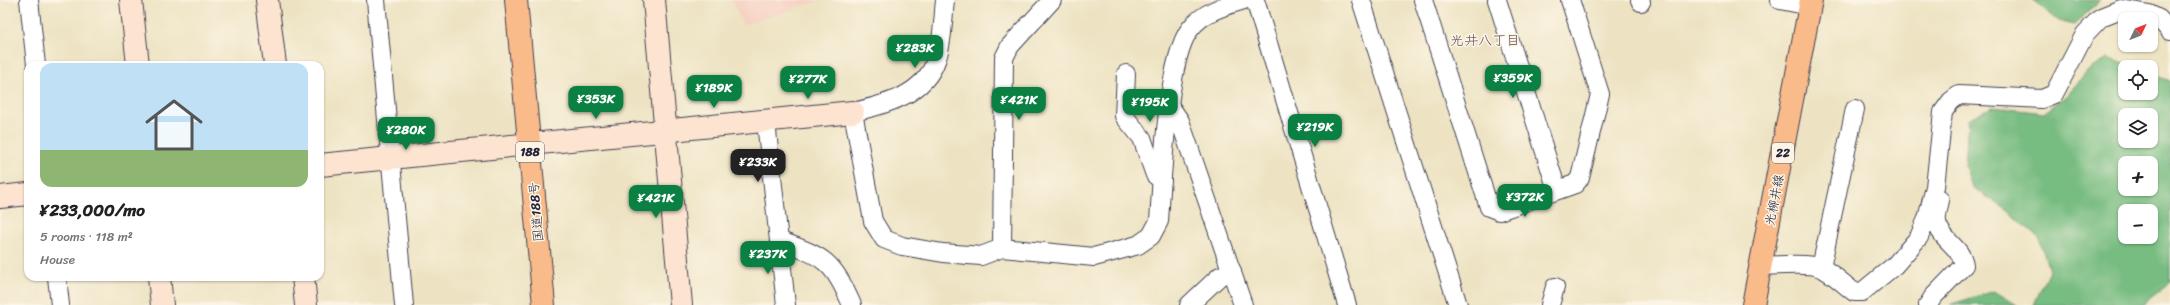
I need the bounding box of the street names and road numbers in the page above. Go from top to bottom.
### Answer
road number: 188 [516,142,544,162]
road number: 22 [1772,143,1794,163]
street label: 光柳井線 [1758,171,1790,228]
street label: 国道188号 [522,181,550,243]

